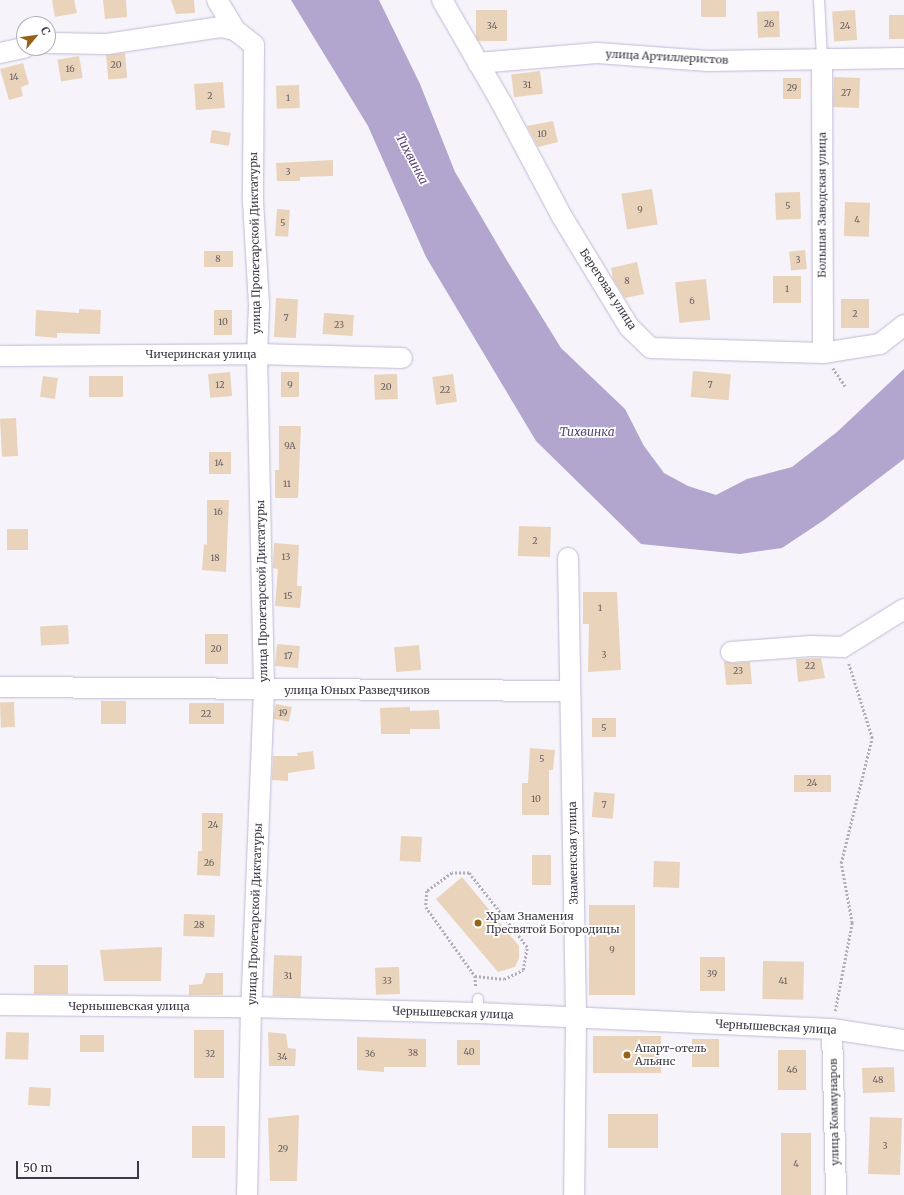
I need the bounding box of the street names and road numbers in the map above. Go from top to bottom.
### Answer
street label: улица Артиллеристов [605,47,729,67]
street label: Большая Заводская улица [815,132,829,278]
street label: улица Пролетарской Диктатуры [247,152,263,334]
street label: Береговая улица [577,246,639,332]
street label: Чичеринская улица [146,347,256,361]
street label: улица Пролетарской Диктатуры [254,500,270,682]
street label: улица Юных Разведчиков [284,683,430,697]
street label: Знаменская улица [566,801,580,905]
street label: улица Пролетарской Диктатуры [245,823,265,1005]
street label: Чернышевская улица [68,999,190,1013]
street label: Чернышевская улица [392,1004,514,1022]
street label: Чернышевская улица [715,1017,837,1037]
street label: улица Коммунаров [826,1058,842,1166]

